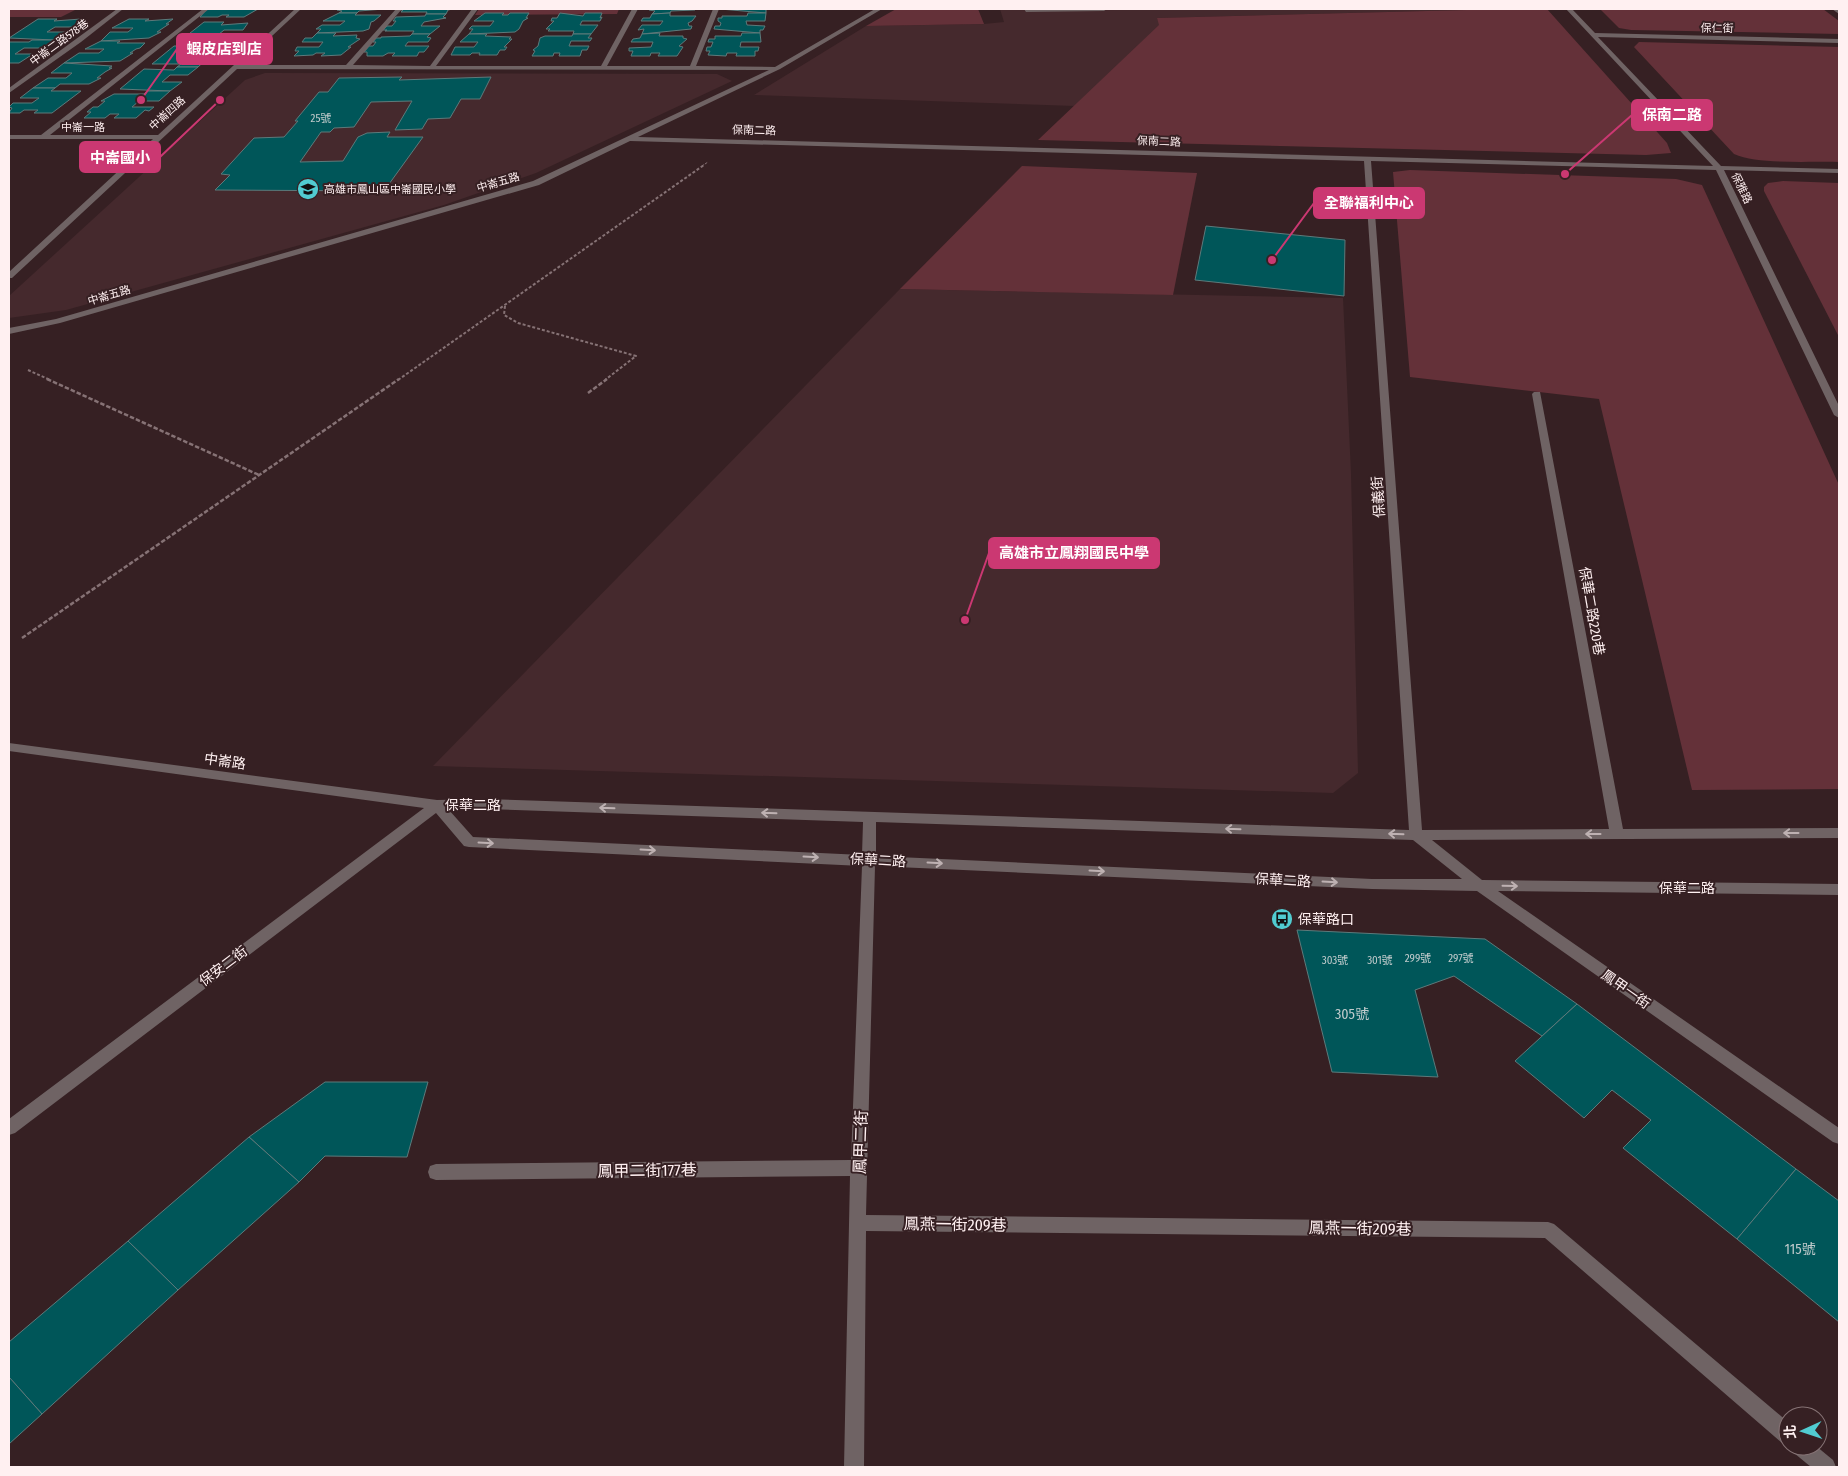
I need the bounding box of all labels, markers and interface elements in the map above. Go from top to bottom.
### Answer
street label: 中崙二路578巷 [27,17,91,68]
street label: 保仁街 [1700,22,1734,35]
callout: 蝦皮店到店 [177,34,272,64]
text: 蝦皮店到店 [186,40,262,58]
street label: 中崙四路 [147,94,188,133]
callout: 保南二路 [1632,100,1712,130]
text: 保南二路 [1642,106,1702,124]
house number: 25號 [311,112,331,125]
street label: 中崙一路 [61,121,105,134]
street label: 保南二路 [732,124,776,137]
street label: 保南二路 [1137,134,1181,149]
callout: 中崙國小 [80,142,160,172]
text: 中崙國小 [90,149,151,167]
street label: 中崙五路 [475,170,521,195]
street label: 保雅路 [1728,171,1755,206]
school or university icon: 高雄市鳳山區中崙國民小學 [296,177,320,201]
place label: 高雄市鳳山區中崙國民小學 [324,183,456,196]
callout: 全聯福利中心 [1314,188,1424,218]
text: 全聯福利中心 [1324,194,1414,212]
street label: 中崙五路 [86,283,132,308]
street label: 保義街 [1369,475,1388,519]
callout: 高雄市立鳳翔國民中學 [989,538,1159,568]
text: 高雄市立鳳翔國民中學 [999,544,1149,562]
street label: 保華二路220巷 [1575,565,1608,657]
street label: 中崙路 [203,750,247,773]
street label: 保華二路 [445,797,501,814]
one-way arrow [599,803,615,812]
one-way arrow [761,808,778,818]
one-way arrow [1225,824,1241,833]
one-way arrow [1783,828,1799,838]
one-way arrow [1585,829,1602,839]
one-way arrow [1388,830,1404,839]
one-way arrow [478,838,494,847]
one-way arrow [640,845,656,854]
street label: 保華二路 [850,851,906,870]
one-way arrow [802,852,818,861]
one-way arrow [927,858,943,867]
one-way arrow [1089,866,1105,875]
street label: 保華二路 [1255,871,1311,890]
one-way arrow [1321,877,1337,887]
street label: 保華二路 [1659,880,1715,897]
one-way arrow [1501,881,1517,891]
bus stop icon: 保華路口 [1270,907,1294,931]
place label: 保華路口 [1298,911,1354,928]
street label: 保安二街 [196,943,251,990]
house number: 299號 [1405,952,1431,965]
house number: 297號 [1448,952,1474,965]
house number: 303號 [1322,954,1348,967]
house number: 301號 [1367,954,1393,967]
street label: 鳳甲一街 [1598,966,1654,1012]
house number: 305號 [1335,1006,1369,1023]
street label: 鳳甲二街 [850,1110,871,1174]
street label: 鳳甲二街177巷 [597,1160,697,1181]
street label: 鳳燕一街209巷 [903,1214,1007,1235]
street label: 鳳燕一街209巷 [1308,1218,1412,1239]
house number: 115號 [1784,1241,1816,1258]
north arrow [1778,1406,1828,1456]
text: 北 [1782,1424,1799,1439]

